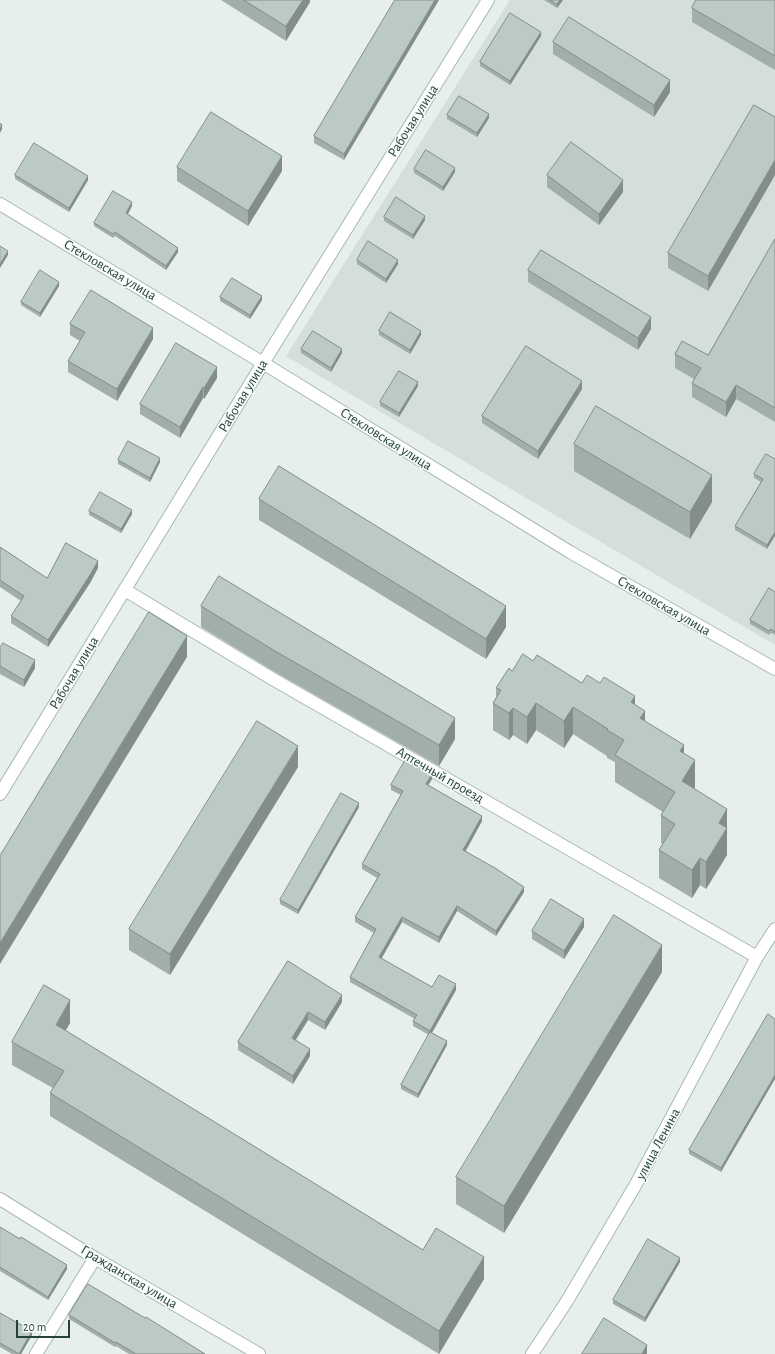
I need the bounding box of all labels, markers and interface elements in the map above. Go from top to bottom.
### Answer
street label: Рабочая улица [384,82,442,160]
street label: Стекловская улица [61,236,159,304]
street label: Рабочая улица [215,357,271,435]
street label: Стекловская улица [337,404,435,474]
street label: Стекловская улица [614,572,714,640]
street label: Рабочая улица [46,634,102,712]
street label: Аптечный проезд [393,743,487,807]
street label: улица Ленина [632,1105,684,1183]
street label: Гражданская улица [78,1242,180,1312]
scale bar [18,1312,72,1338]
text: 20 m [23,1321,46,1333]

